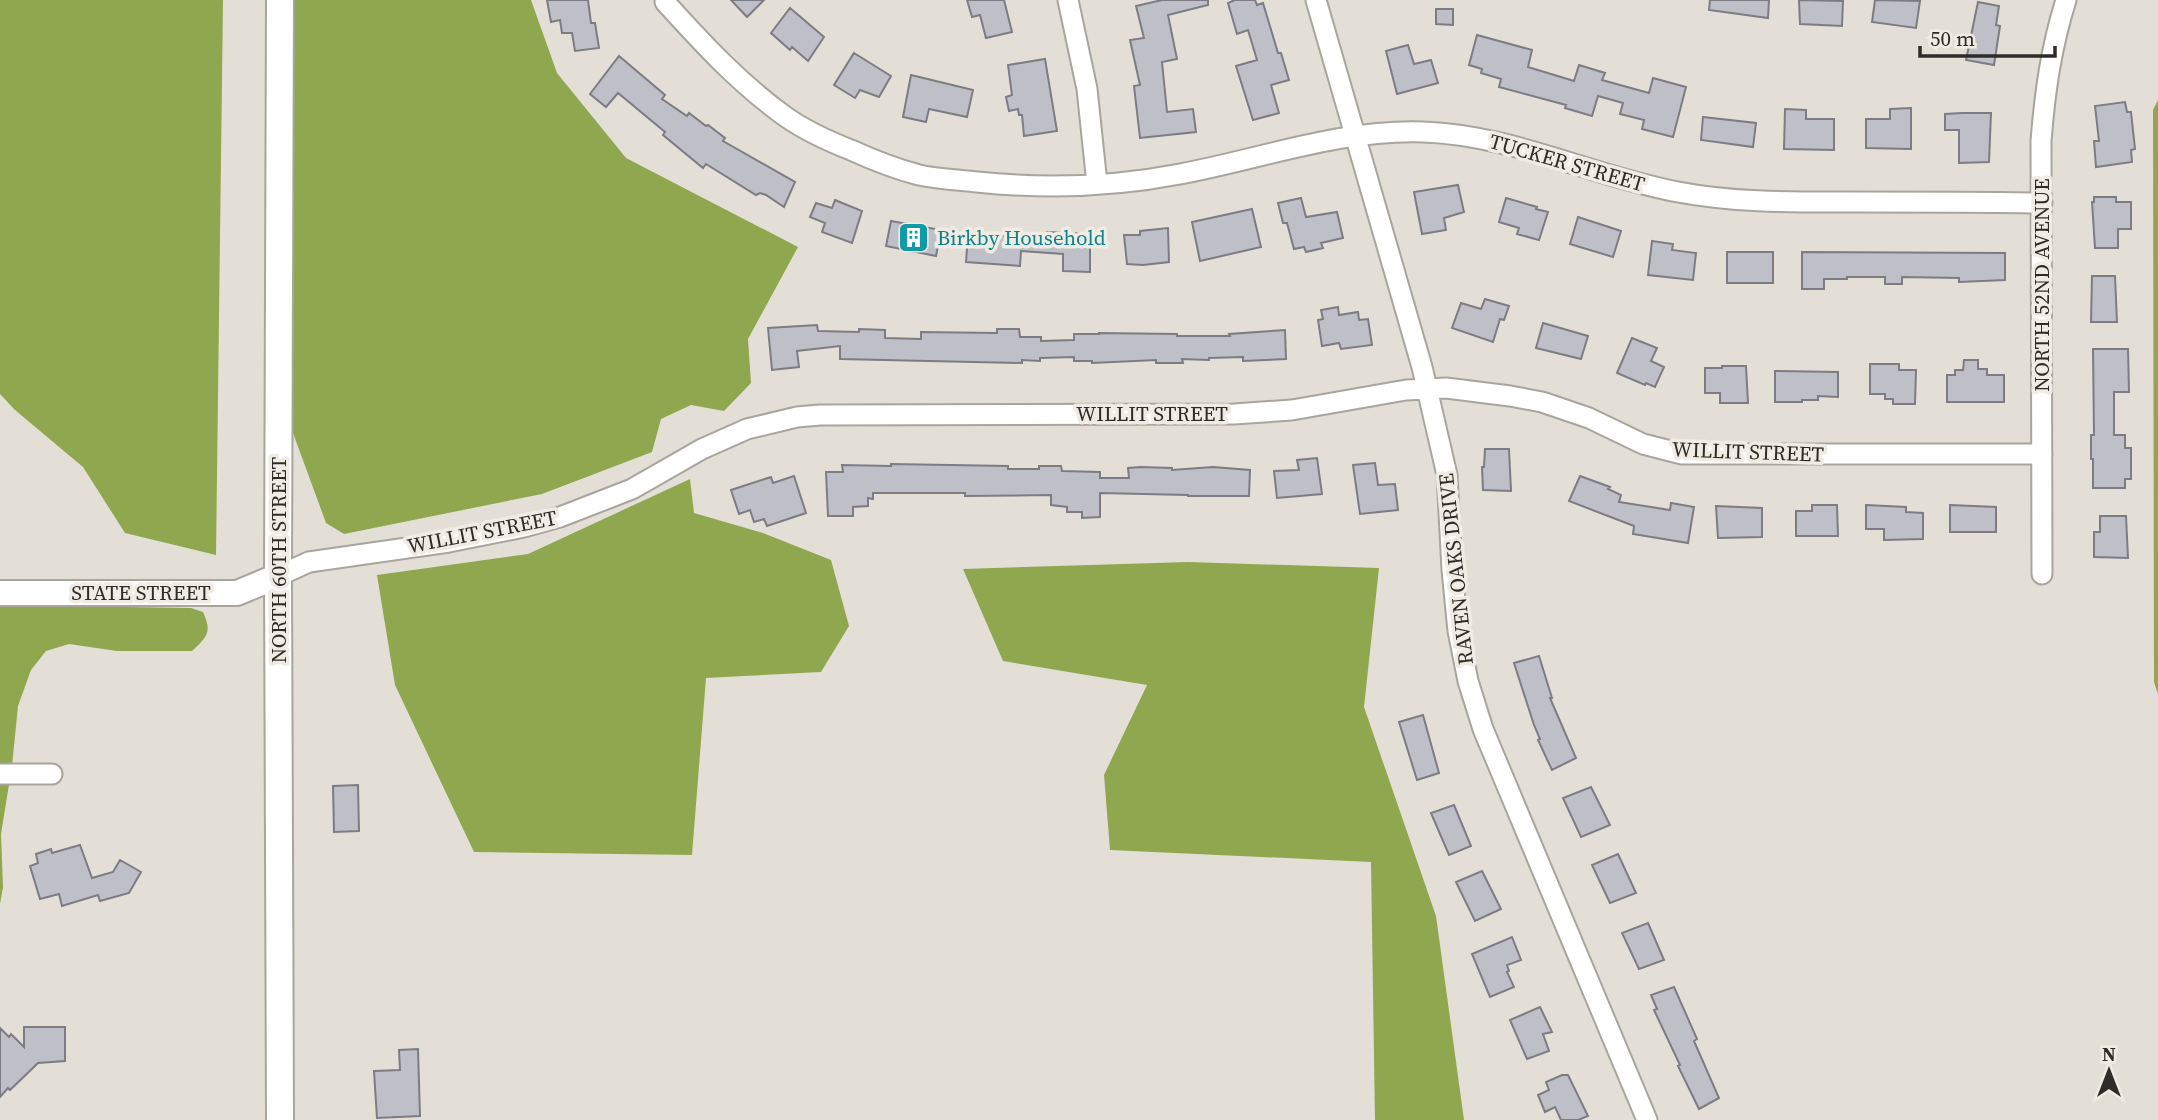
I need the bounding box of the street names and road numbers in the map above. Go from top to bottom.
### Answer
street label: TUCKER STREET [1486,126,1649,199]
street label: NORTH 52ND AVENUE [2027,178,2056,392]
street label: WILLIT STREET [1076,399,1228,428]
street label: WILLIT STREET [1672,434,1825,469]
street label: NORTH 60TH STREET [264,456,293,663]
street label: RAVEN OAKS DRIVE [1431,472,1480,666]
street label: WILLIT STREET [404,503,560,560]
street label: STATE STREET [71,578,211,607]

